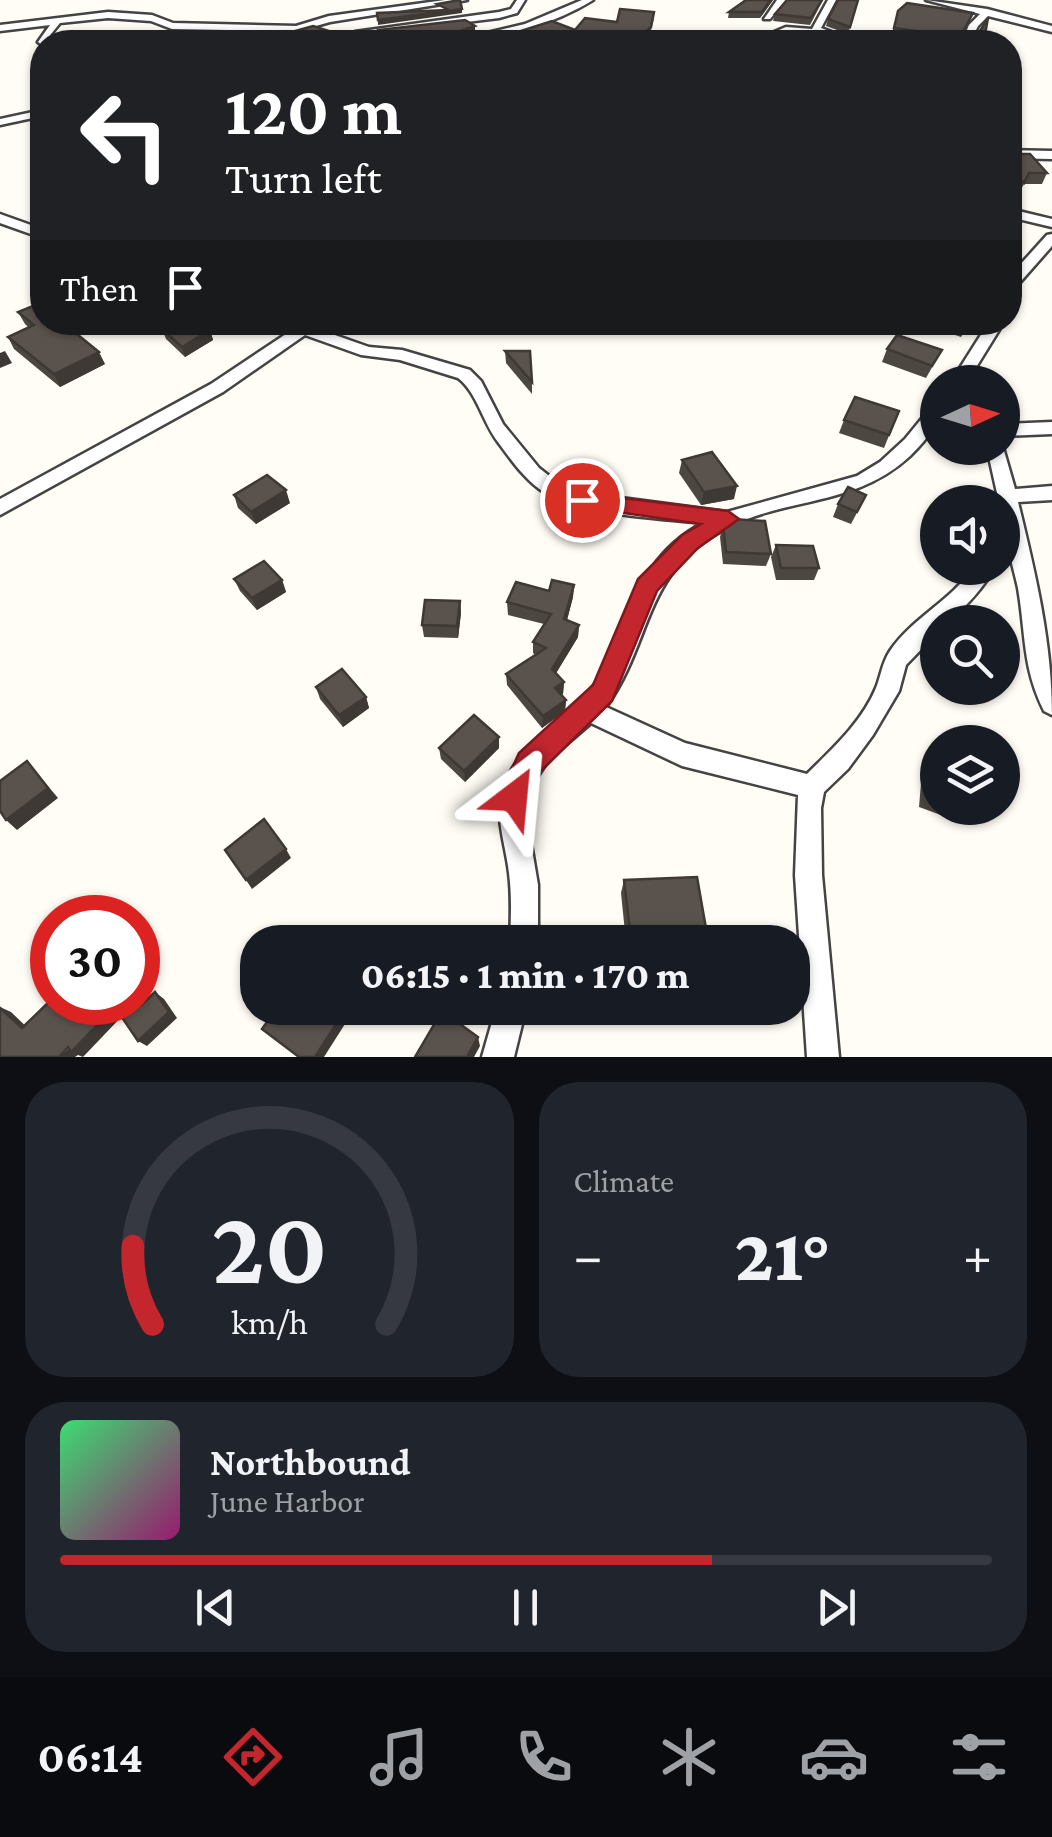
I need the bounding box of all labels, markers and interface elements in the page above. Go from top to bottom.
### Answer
icon: left [60,70,190,200]
text: 120 m [225,71,402,149]
text: Turn left [225,153,382,203]
icon: arrive [158,260,213,315]
text: Then [60,267,138,309]
north arrow [920,365,1020,465]
map controls [920,365,1020,825]
pin [540,458,625,543]
icon: arrive [555,473,610,528]
button: sound [920,485,1020,585]
button: search [920,605,1020,705]
button: layers [920,725,1020,825]
position arrow [462,745,566,849]
speed limit sign: 30 [30,895,160,1025]
text: 06:15 · 1 min · 170 m [361,954,689,996]
text: Climate [574,1163,674,1199]
text: 20 [211,1189,327,1304]
text: 21° [734,1213,831,1296]
text: − [574,1225,603,1286]
text: + [963,1225,992,1286]
text: km/h [231,1302,308,1342]
text: Northbound [210,1441,411,1483]
text: June Harbor [210,1483,365,1519]
icon: previous [188,1580,243,1635]
icon: pause [498,1580,553,1635]
icon: next [809,1580,864,1635]
icon: directions [218,1722,288,1792]
icon: music [364,1722,434,1792]
icon: phone [509,1722,579,1792]
icon: climate [654,1722,724,1792]
icon: car [799,1722,869,1792]
icon: filters [944,1722,1014,1792]
text: 06:14 [38,1732,143,1782]

